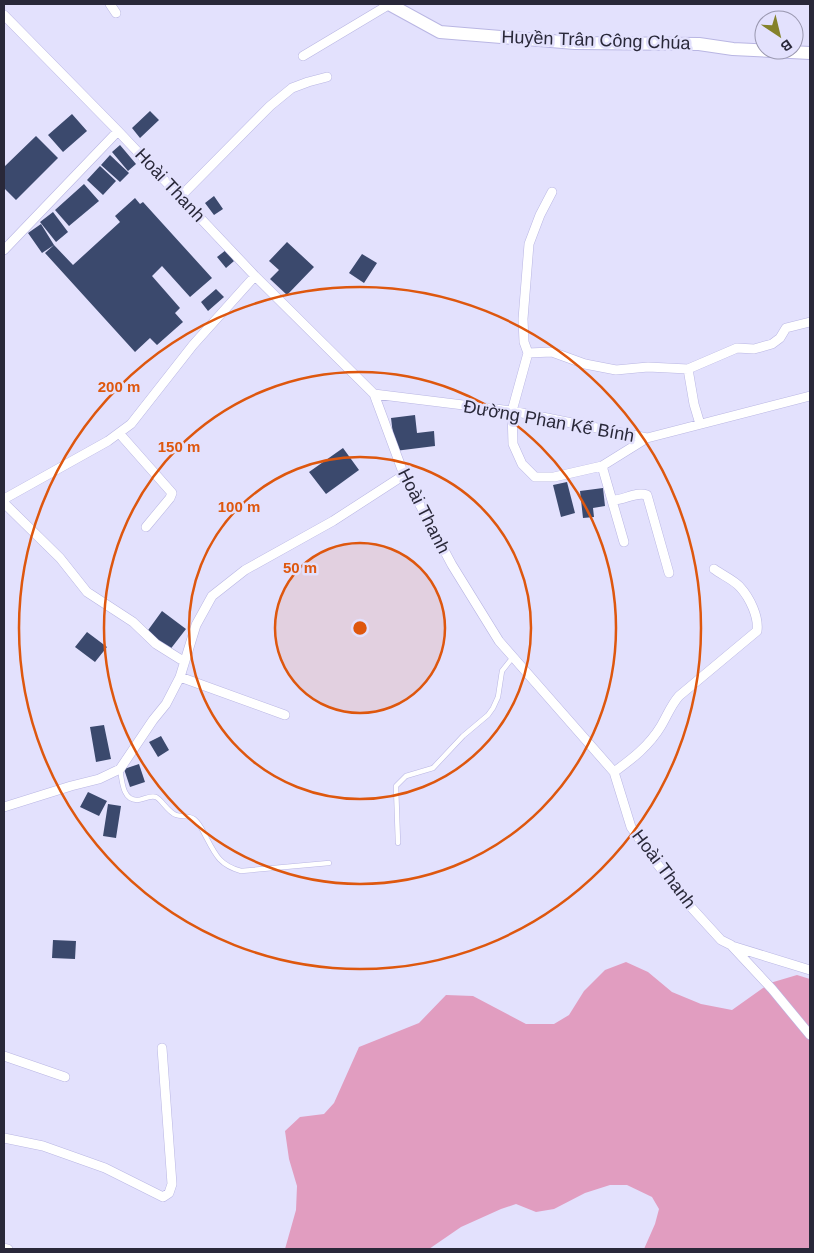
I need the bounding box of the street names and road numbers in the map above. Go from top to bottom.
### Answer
street label: Huyền Trân Công Chúa [501,27,692,53]
street label: Hoài Thanh [131,144,209,226]
street label: Đường Phan Kế Bính [462,396,636,446]
street label: Hoài Thanh [394,465,454,557]
street label: Hoài Thanh [628,826,700,912]

